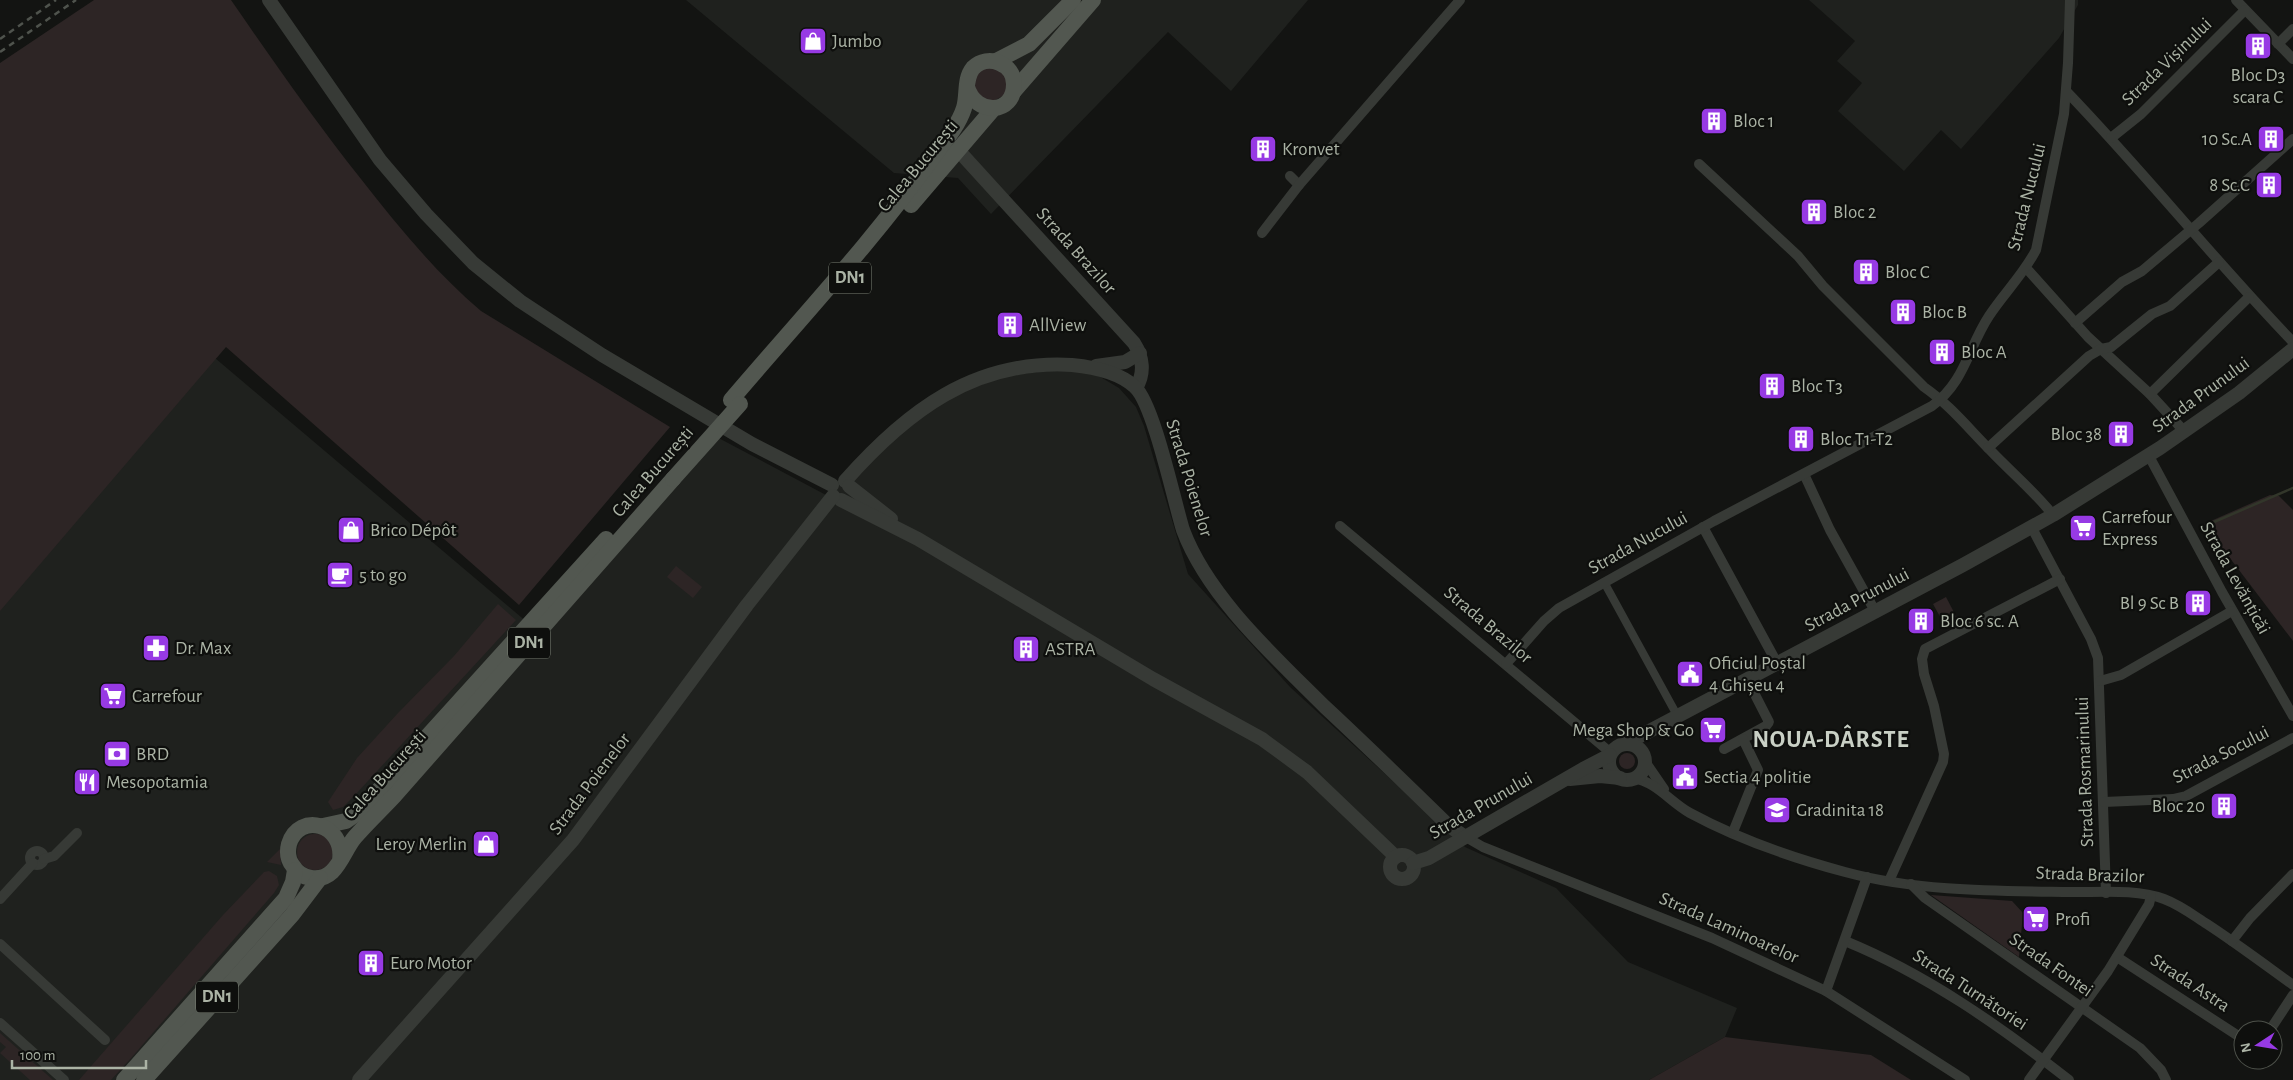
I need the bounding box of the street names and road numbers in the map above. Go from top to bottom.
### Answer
street label: Strada Vișinului [2118,15,2216,110]
street label: Calea București [874,117,962,216]
street label: Strada Nucului [2004,141,2050,253]
street label: Strada Brazilor [1033,204,1119,298]
road number: DN1 [829,262,871,294]
street label: Strada Prunului [2149,353,2253,437]
street label: Strada Poienelor [1162,417,1216,539]
street label: Calea București [609,423,698,522]
street label: Strada Nucului [1585,508,1691,578]
street label: Strada Levănțicăi [2195,519,2274,638]
street label: Strada Prunului [1802,565,1912,635]
street label: Strada Brazilor [1440,583,1536,667]
road number: DN1 [508,628,550,658]
street label: Strada Rosmarinului [2073,696,2097,848]
street label: Strada Socului [2170,723,2272,787]
street label: Calea București [340,727,431,824]
street label: Strada Poienelor [546,730,634,838]
street label: Strada Prunului [1426,769,1536,843]
street label: Strada Brazilor [2035,864,2145,886]
street label: Strada Laminoarelor [1656,889,1802,967]
street label: Strada Fontei [2006,929,2096,1001]
street label: Strada Turnătoriei [1909,946,2031,1034]
street label: Strada Astra [2147,950,2233,1016]
road number: DN1 [196,982,238,1012]

